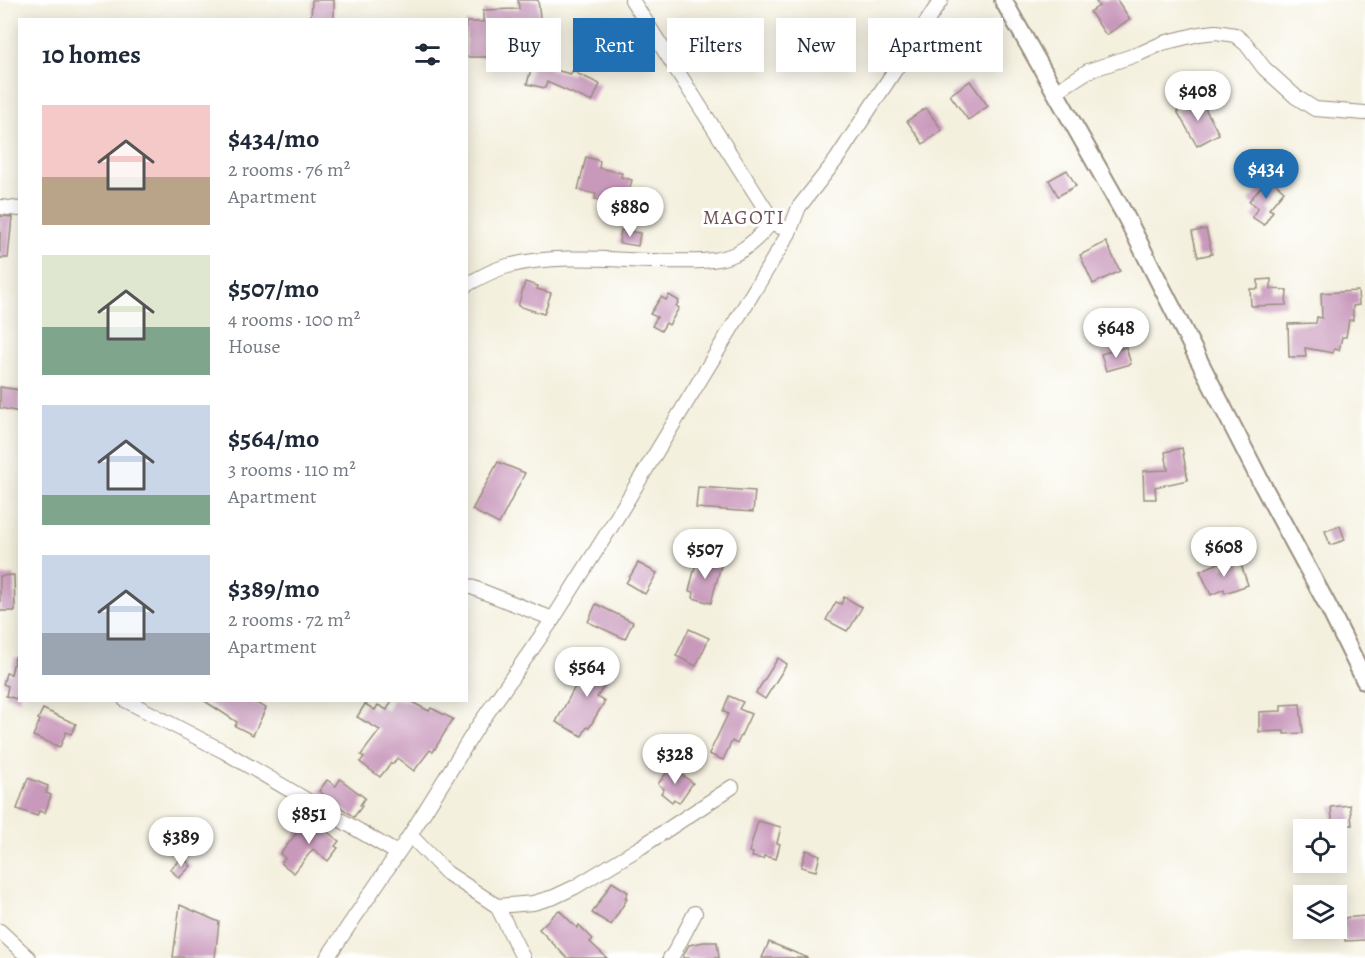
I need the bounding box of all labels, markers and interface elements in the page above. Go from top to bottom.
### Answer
chip: Buy [486,18,561,72]
chip: Rent [573,18,655,72]
chip: Filters [667,18,764,72]
chip: New [776,18,856,72]
chip: Apartment [868,18,1003,72]
text: 10 homes [42,37,141,72]
icon: filters [411,38,444,71]
pin: $408 [1162,71,1234,122]
text: $408 [1179,77,1217,104]
text: $434/mo [228,121,320,156]
icon: home [90,129,162,201]
pin: $434 [1230,149,1302,200]
text: $434 [1248,155,1284,182]
text: 2 rooms · 76 m² [228,156,350,183]
text: Apartment [228,183,317,210]
pin: $880 [594,187,666,238]
text: $880 [611,193,649,220]
district label: MAGOTI [703,204,785,231]
text: $507/mo [228,271,319,306]
icon: home [90,279,162,351]
text: 4 rooms · 100 m² [228,306,360,333]
pin: $648 [1080,308,1152,359]
text: $648 [1097,314,1135,341]
text: House [228,333,280,360]
text: $564/mo [228,421,319,456]
icon: home [90,429,162,501]
text: 3 rooms · 110 m² [228,456,356,483]
text: Apartment [228,483,317,510]
pin: $608 [1188,527,1260,578]
pin: $507 [669,529,741,580]
text: $608 [1205,533,1243,560]
text: $507 [687,535,723,562]
text: $389/mo [228,571,320,606]
icon: home [90,579,162,651]
text: 2 rooms · 72 m² [228,606,350,633]
text: Apartment [228,633,317,660]
pin: $564 [551,647,623,698]
text: $564 [569,653,605,680]
pin: $328 [639,734,711,785]
text: $328 [656,740,694,767]
pin: $851 [273,794,345,845]
text: $851 [292,800,326,827]
pin: $389 [145,817,217,868]
map controls [1293,819,1347,939]
button: locate [1293,819,1347,873]
text: $389 [163,823,199,850]
button: layers [1293,885,1347,939]

